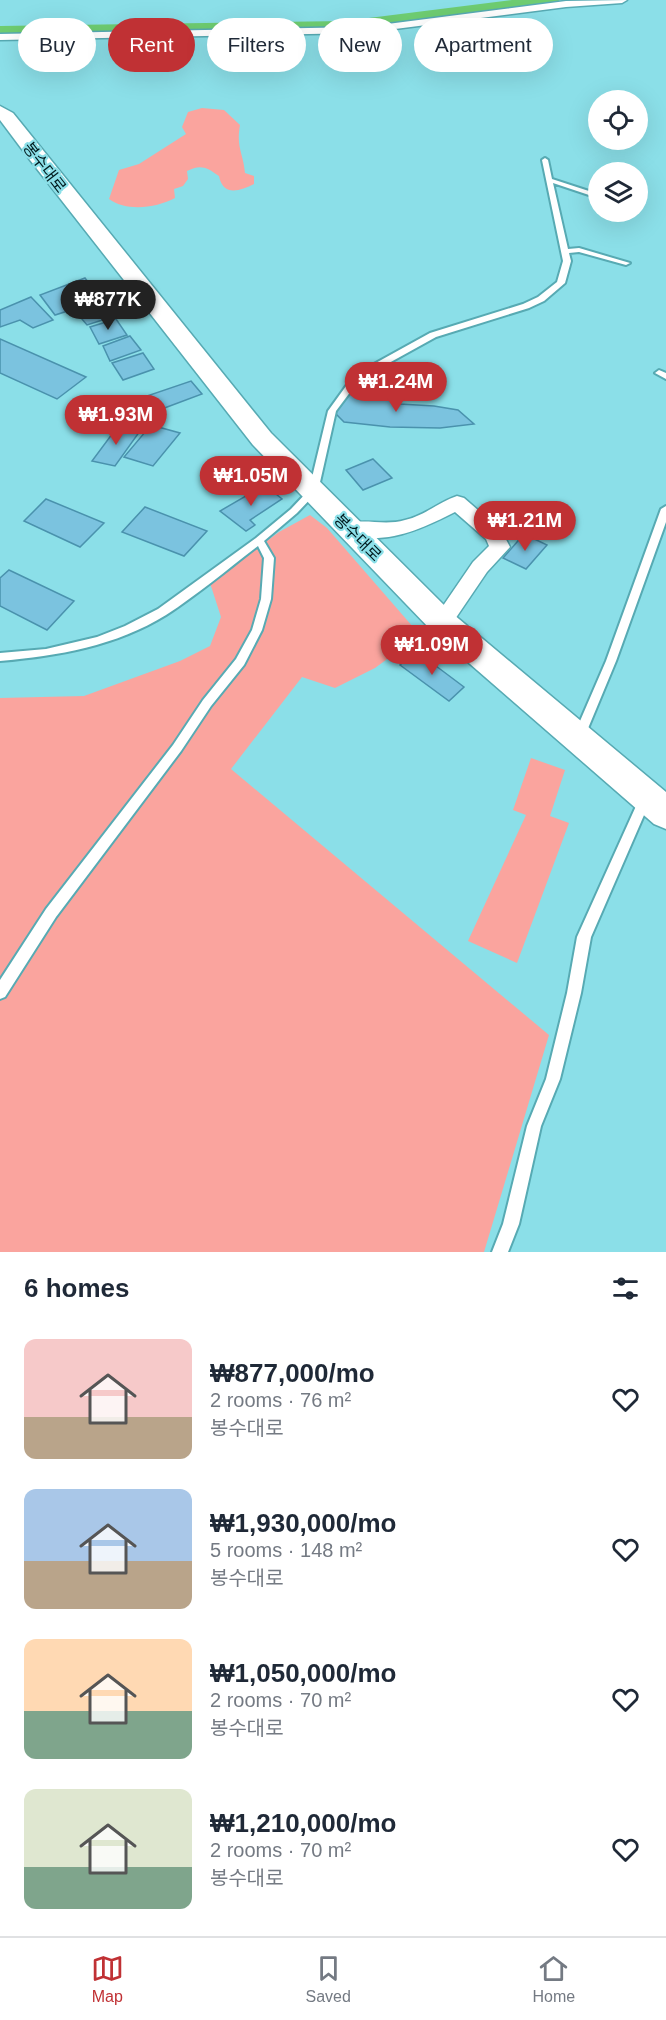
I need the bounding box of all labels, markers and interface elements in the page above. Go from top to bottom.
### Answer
chip: Buy [18,18,96,72]
chip: Rent [108,18,195,72]
chip: Filters [207,18,306,72]
chip: New [318,18,402,72]
chip: Apartment [414,18,553,72]
map controls [588,90,648,222]
button: locate [588,90,648,150]
street label: 봉수대로 [20,139,70,196]
button: layers [588,162,648,222]
pin: ₩877K [66,280,150,331]
text: ₩877K [75,288,141,310]
pin: ₩1.24M [347,362,445,413]
text: ₩1.24M [359,370,433,392]
pin: ₩1.93M [67,395,165,446]
text: ₩1.93M [79,403,153,425]
pin: ₩1.05M [202,456,300,507]
text: ₩1.05M [214,464,288,486]
pin: ₩1.21M [476,501,574,552]
text: ₩1.21M [488,509,562,531]
street label: 봉수대로 [331,511,385,564]
pin: ₩1.09M [383,625,481,676]
text: ₩1.09M [395,633,469,655]
icon: filters [609,1272,642,1305]
text: 6 homes [24,1273,130,1303]
text: ₩877,000/mo [210,1358,375,1388]
icon: home [72,1363,144,1435]
icon: heart [609,1383,642,1416]
text: 2 rooms · 76 m² [210,1389,351,1411]
text: 봉수대로 [210,1417,284,1439]
text: ₩1,930,000/mo [210,1508,396,1538]
icon: home [72,1513,144,1585]
icon: heart [609,1533,642,1566]
text: 5 rooms · 148 m² [210,1539,362,1561]
text: 봉수대로 [210,1567,284,1589]
text: ₩1,050,000/mo [210,1658,396,1688]
icon: home [72,1663,144,1735]
icon: heart [609,1683,642,1716]
text: 2 rooms · 70 m² [210,1689,351,1711]
text: 봉수대로 [210,1717,284,1739]
text: ₩1,210,000/mo [210,1808,396,1838]
icon: home [72,1813,144,1885]
icon: heart [609,1833,642,1866]
text: 2 rooms · 70 m² [210,1839,351,1861]
text: 봉수대로 [210,1867,284,1889]
tab: Map [91,1952,124,2006]
tab: Saved [305,1952,351,2006]
tab: Home [532,1952,575,2006]

